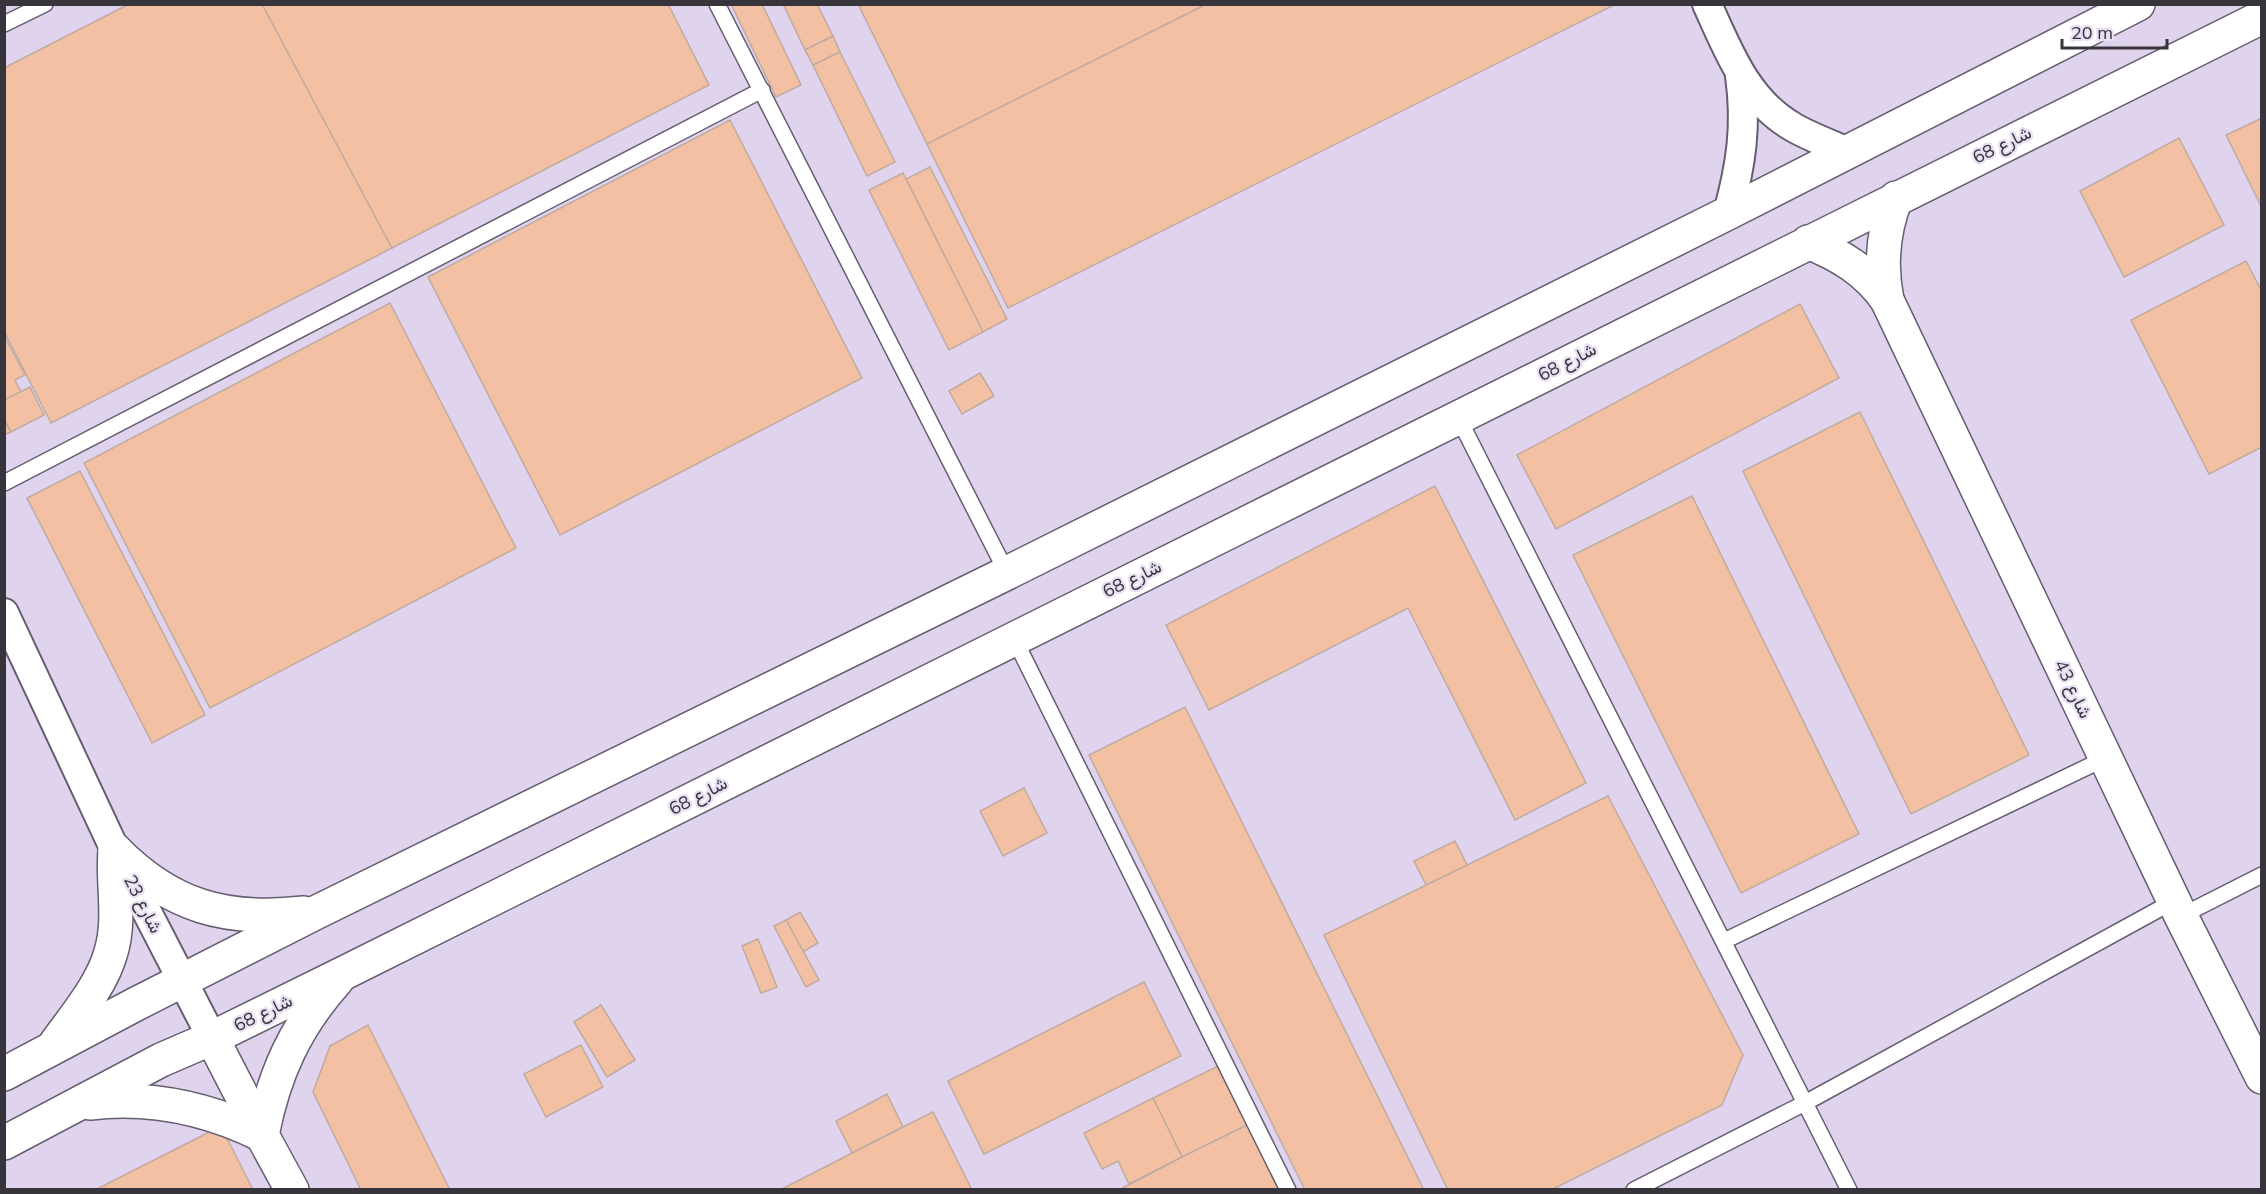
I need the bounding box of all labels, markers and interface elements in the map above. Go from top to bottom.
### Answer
scale bar [2062,12,2167,50]
text: 20 m [2071,21,2113,44]
street label: شارع 68 [1969,121,2035,169]
street label: شارع 68 [1534,337,1600,387]
street label: شارع 68 [1099,555,1165,603]
street label: شارع 43 [2049,656,2097,722]
street label: شارع 68 [665,771,731,821]
street label: شارع 23 [118,871,168,937]
street label: شارع 68 [230,989,296,1037]

